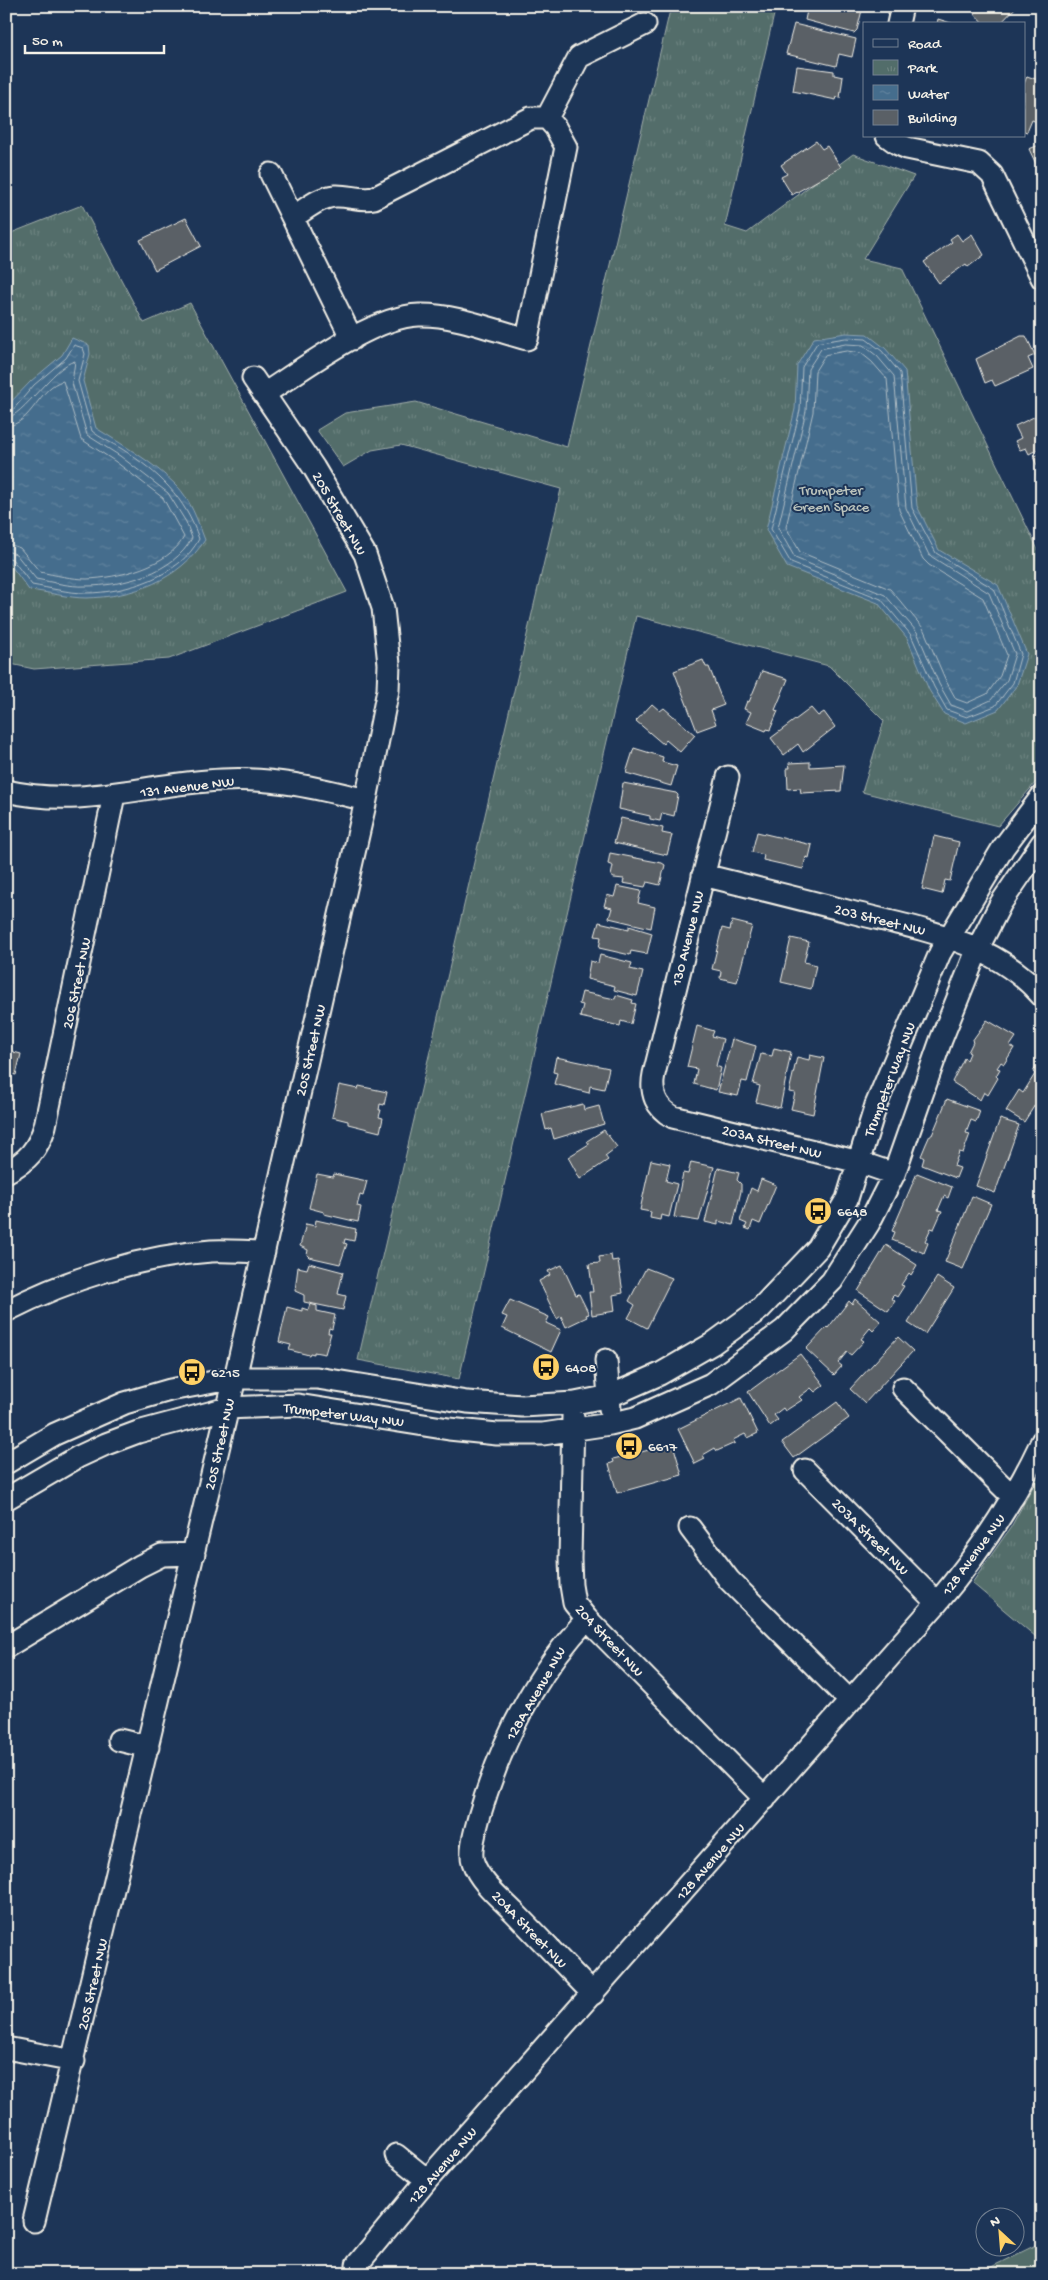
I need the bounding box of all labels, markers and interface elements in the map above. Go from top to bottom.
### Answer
scale bar [25,22,164,54]
legend [863,22,1026,138]
text: 50 m [32,33,63,51]
text: Road [908,36,942,54]
text: Park [907,60,938,78]
text: Water [908,86,950,104]
text: Building [907,110,957,128]
street label: 205 Street NW [307,469,370,559]
park label: Trumpeter Green Space [793,482,869,517]
street label: 131 Avenue NW [138,773,236,803]
street label: 130 Avenue NW [668,889,709,989]
street label: 203 Street NW [832,901,927,941]
street label: 206 Street NW [59,936,96,1031]
street label: 205 Street NW [293,1003,331,1098]
street label: Trumpeter Way NW [860,1020,921,1140]
street label: 203A Street NW [720,1122,823,1164]
bus stop icon: 6648 [803,1196,833,1226]
place label: 6648 [837,1204,868,1222]
bus stop icon: 6408 [531,1352,561,1382]
bus stop icon: 6215 [177,1357,207,1387]
place label: 6408 [565,1360,596,1378]
place label: 6215 [211,1365,240,1383]
street label: 205 Street NW [202,1397,240,1492]
street label: Trumpeter Way NW [282,1400,405,1432]
bus stop icon: 6617 [614,1431,644,1461]
place label: 6617 [648,1439,678,1457]
street label: 203A Street NW [827,1495,912,1580]
street label: 128 Avenue NW [938,1511,1010,1600]
street label: 204 Street NW [570,1601,647,1682]
street label: 128A Avenue NW [502,1644,571,1745]
street label: 128 Avenue NW [672,1820,750,1905]
street label: 204A Street NW [487,1888,570,1973]
street label: 205 Street NW [75,1937,113,2032]
street label: 128 Avenue NW [404,2124,482,2209]
north arrow [976,2208,1026,2258]
text: N [988,2213,1003,2232]

